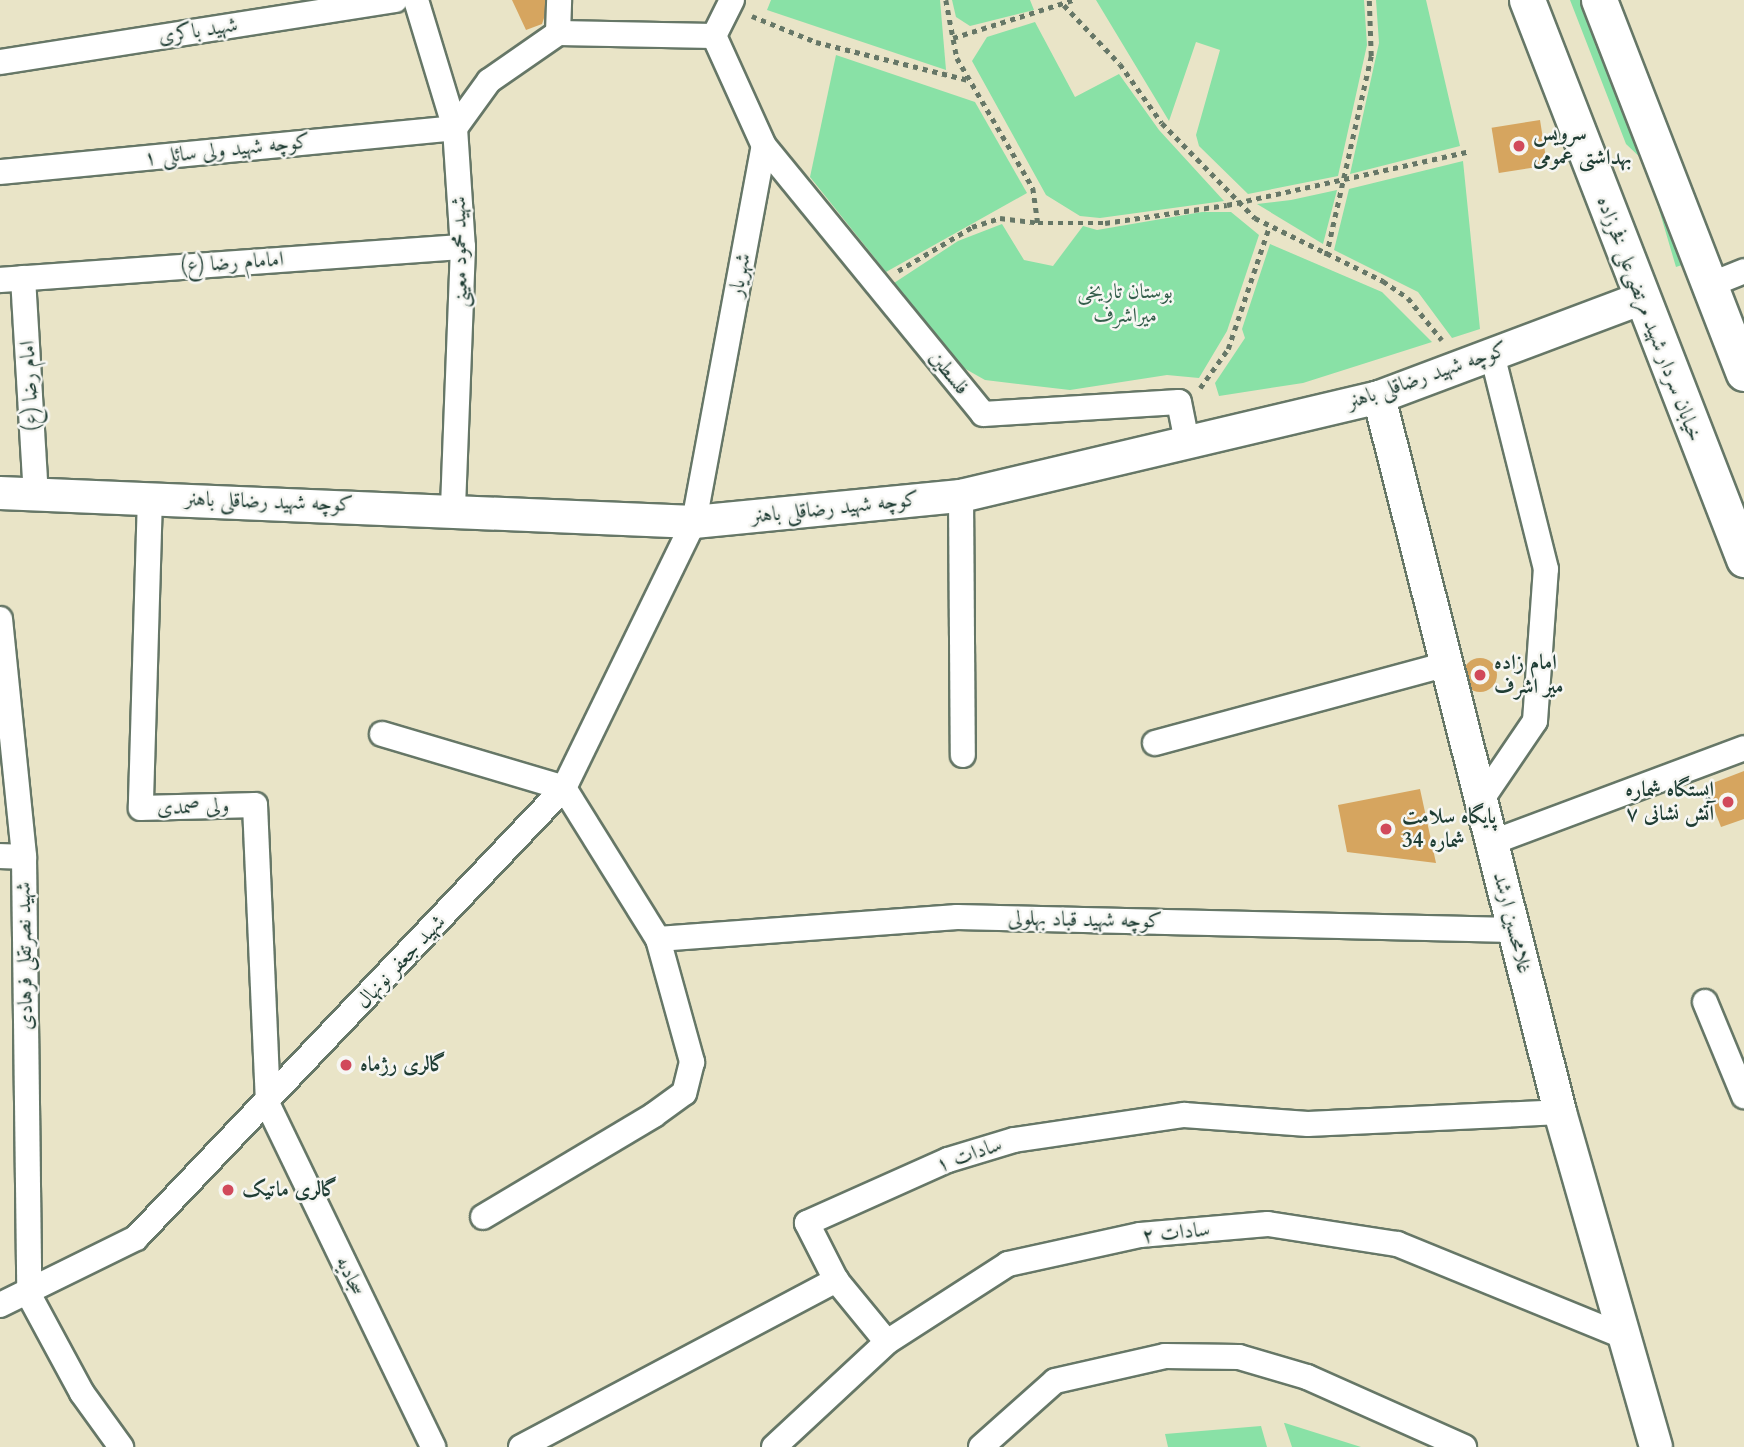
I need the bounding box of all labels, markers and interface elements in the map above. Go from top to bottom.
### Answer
street label: شهید باکری [156,12,240,50]
place label: سرویس بهداشتی عمومی [1533,121,1632,171]
street label: کوچه شهید ولی سائلی ۱ [143,129,311,171]
marker: سرویس بهداشتی عمومی [1511,138,1527,154]
street label: خیابان سردار شهید مرتضی‌علی فخرزاده [1591,193,1707,445]
street label: شهید محمود معینی [446,196,474,308]
street label: امامام رضا (ع) [179,247,285,279]
street label: شهریار [723,251,757,299]
park label: بوستان تاریخی میراشرف [1077,279,1173,329]
street label: کوچه شهید رضاقلی باهنر [1343,337,1511,415]
street label: امام رضا (ع) [15,340,45,432]
street label: فلسطین [924,346,974,400]
street label: کوچه شهید رضاقلی باهنر [184,486,354,518]
street label: کوچه شهید رضاقلی باهنر [750,487,920,529]
place label: امام زاده میر اشرف [1494,650,1563,700]
marker: امام زاده میر اشرف [1472,667,1488,683]
place label: ایستگاه شماره ۷ آتش نشانی [1625,777,1714,827]
street label: ولی صمدی [156,793,230,821]
marker: ایستگاه شماره ۷ آتش نشانی [1720,794,1736,810]
place label: پایگاه سلامت شماره 34 [1402,804,1496,854]
marker: پایگاه سلامت شماره 34 [1376,819,1396,839]
street label: غلامحسین ارشد [1487,870,1537,976]
street label: شهید نصرتقلی فرهادی [11,882,39,1030]
street label: کوچه شهید قباد بهلولی [1008,906,1162,934]
street label: شهید جعفر نونهال [351,910,451,1014]
place label: گالری رژماه [360,1052,446,1078]
marker: گالری رژماه [338,1057,354,1073]
street label: سادات ۱ [933,1132,1005,1178]
place label: گالری ماتیک [242,1177,338,1203]
marker: گالری ماتیک [220,1182,236,1198]
street label: سادات ۲ [1141,1217,1211,1249]
street label: سجادیه [330,1252,370,1300]

